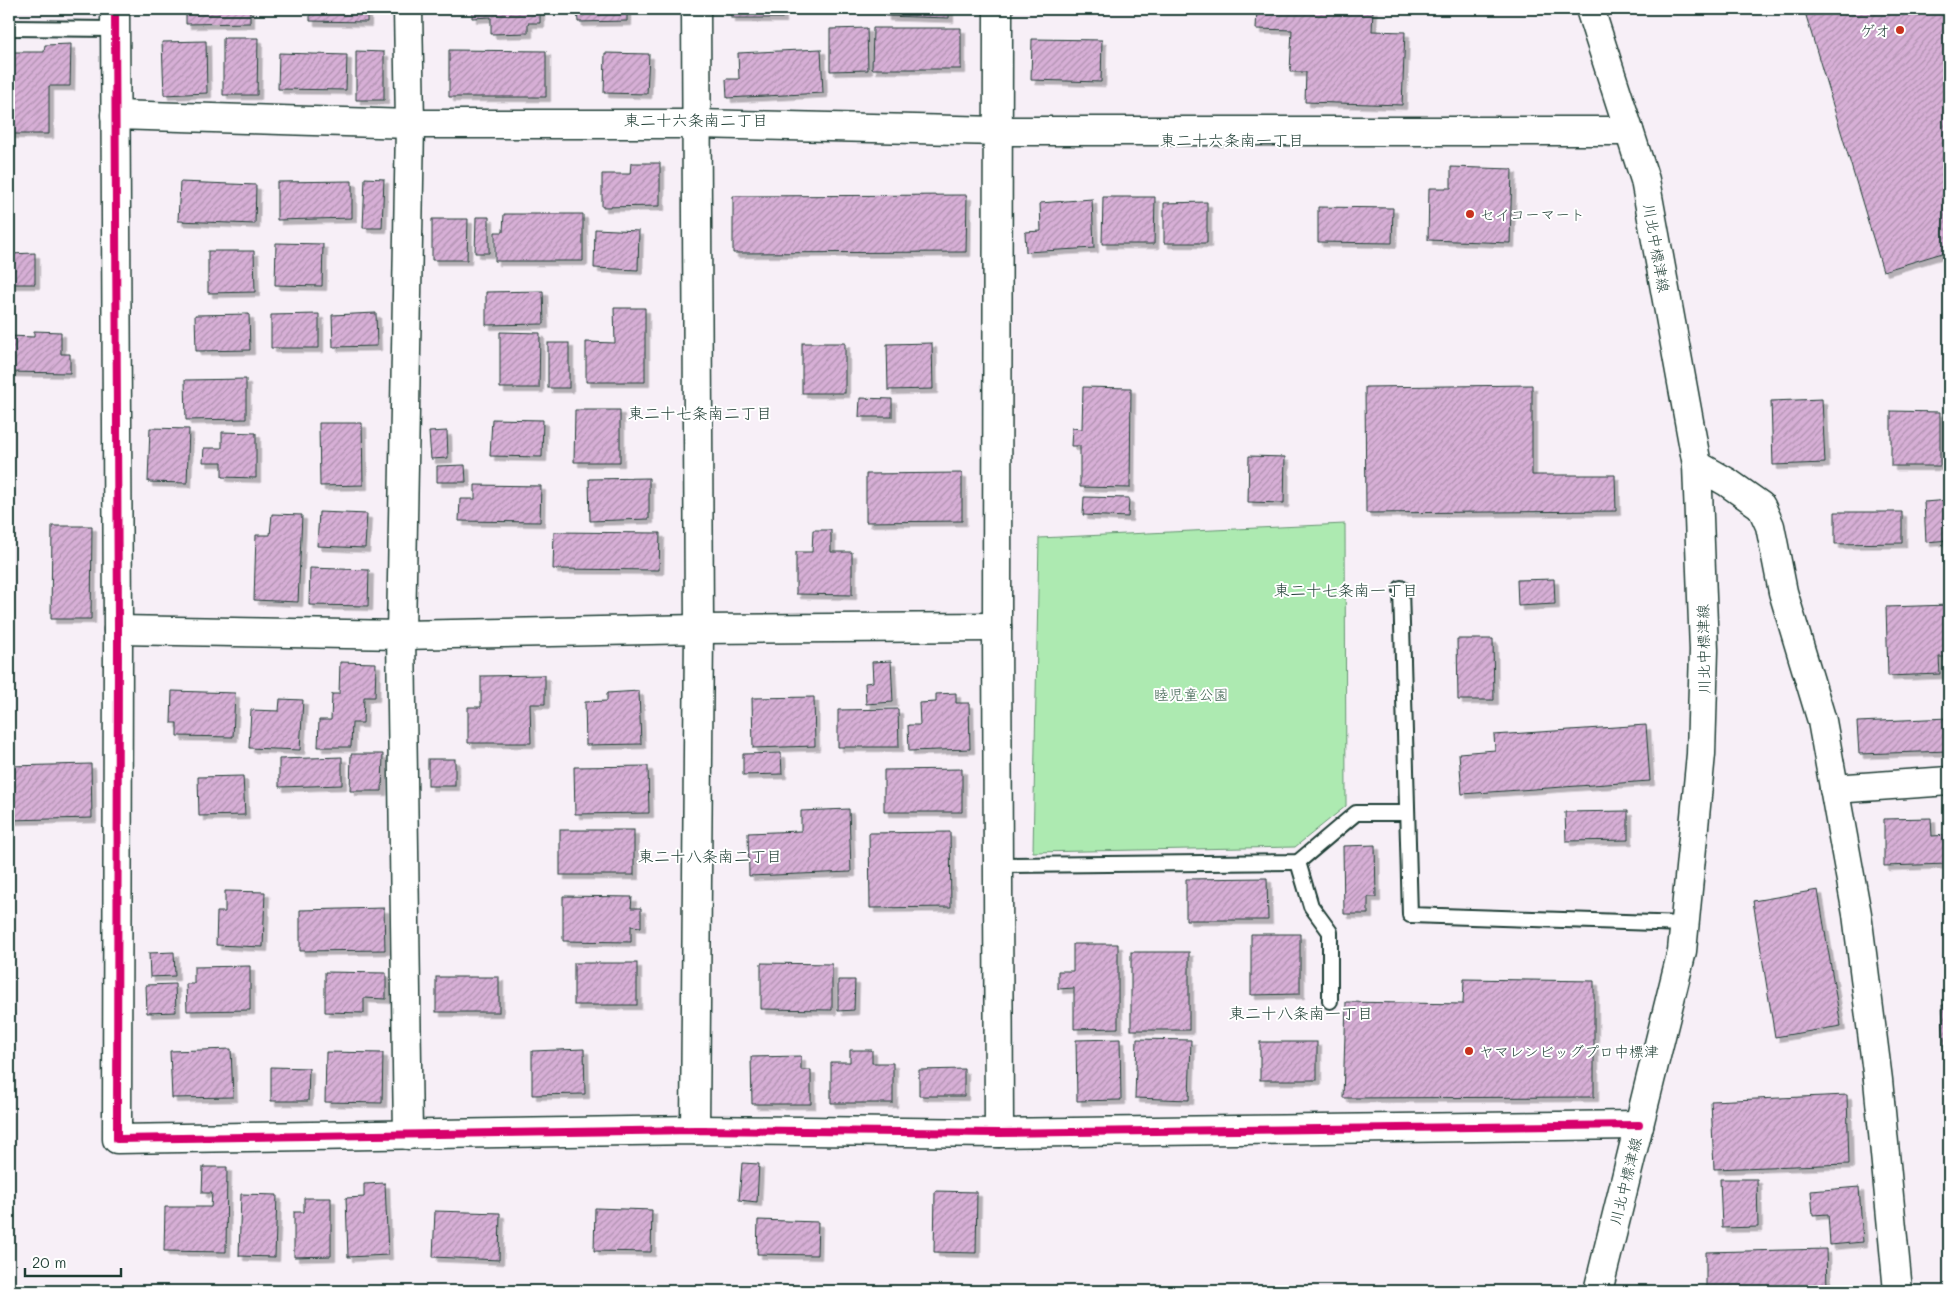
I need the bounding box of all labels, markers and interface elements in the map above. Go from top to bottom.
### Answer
place label: ゲオ [1860,20,1890,40]
marker: ゲオ [1894,24,1906,36]
district label: 東二十六条南二丁目 [624,109,768,130]
district label: 東二十六条南一丁目 [1160,129,1304,150]
street label: 川北中標津線 [1639,202,1675,294]
place label: セイコーマート [1480,204,1585,224]
marker: セイコーマート [1464,208,1476,220]
district label: 東二十七条南二丁目 [628,402,772,423]
district label: 東二十七条南一丁目 [1274,579,1418,600]
street label: 川北中標津線 [1692,604,1714,694]
park label: 睦児童公園 [1153,684,1229,704]
district label: 東二十八条南二丁目 [638,845,782,866]
district label: 東二十八条南一丁目 [1229,1002,1373,1023]
place label: ヤマレンビッグプロ中標津 [1479,1041,1659,1061]
marker: ヤマレンビッグプロ中標津 [1463,1045,1475,1057]
street label: 川北中標津線 [1604,1135,1646,1227]
scale bar [25,1245,121,1277]
text: 20 m [32,1252,66,1272]

